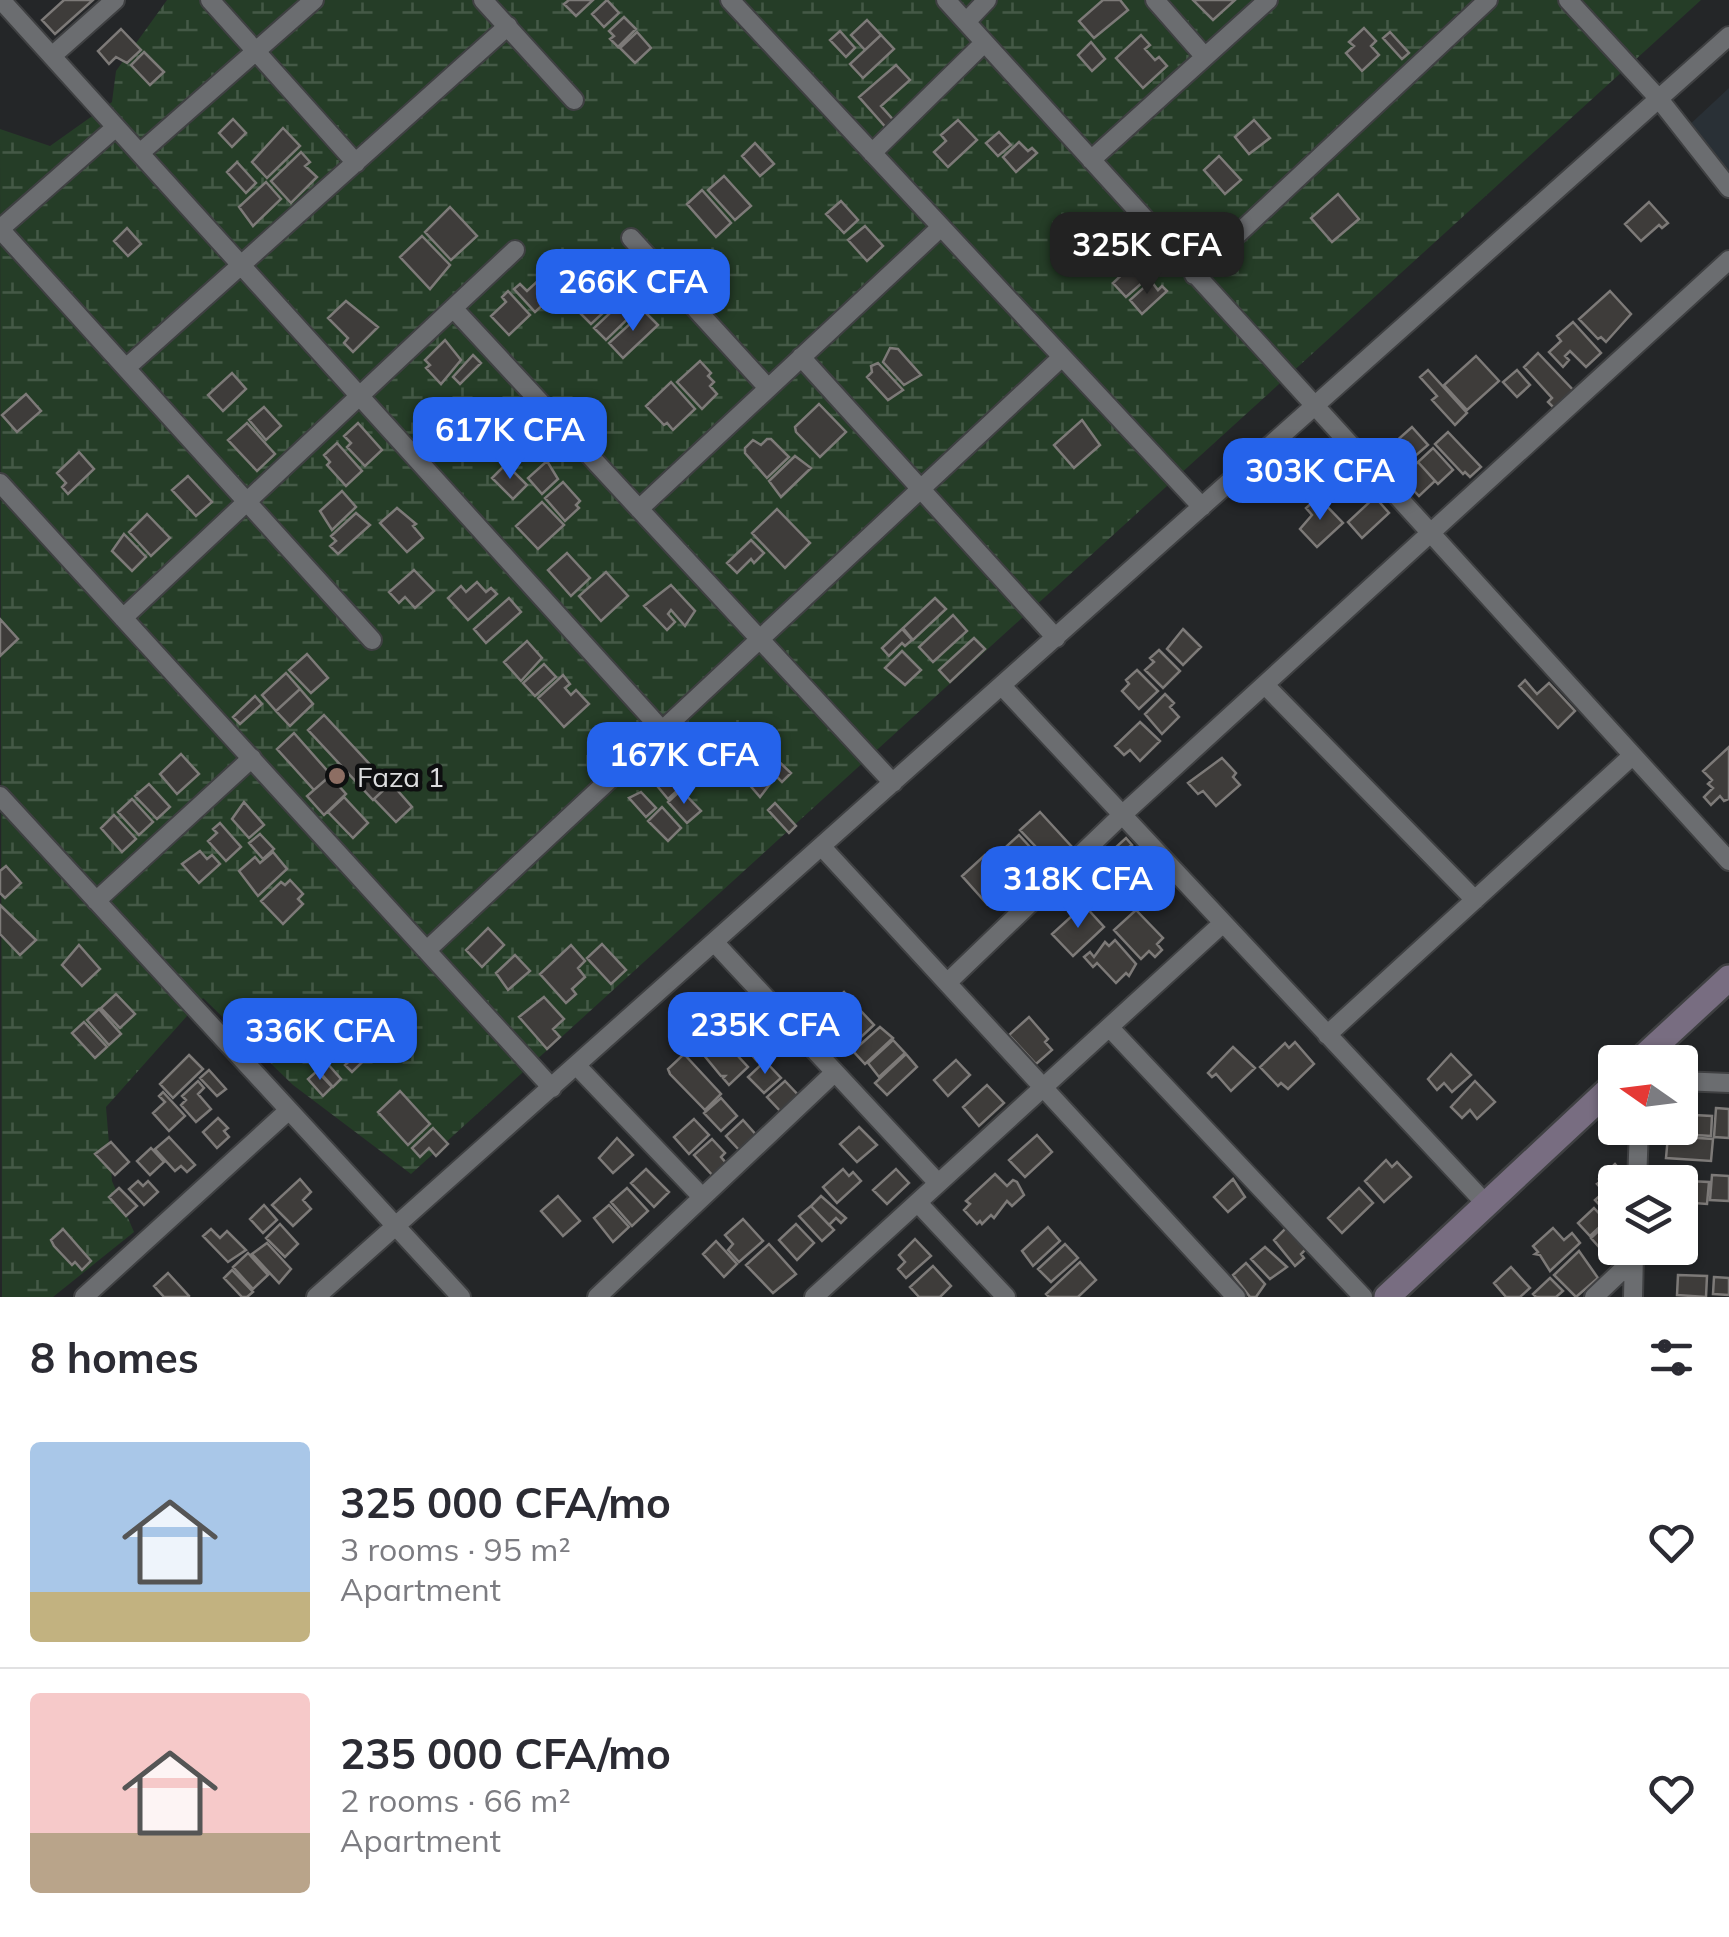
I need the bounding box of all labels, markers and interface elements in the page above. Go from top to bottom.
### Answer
pin: 325K CFA [1044,212,1250,297]
text: 325K CFA [1072,224,1222,264]
pin: 266K CFA [530,249,736,334]
text: 266K CFA [558,261,708,301]
pin: 617K CFA [407,397,613,482]
text: 617K CFA [435,409,585,449]
pin: 303K CFA [1217,438,1423,523]
text: 303K CFA [1245,450,1395,490]
pin: 167K CFA [581,722,787,807]
text: 167K CFA [609,734,759,774]
place label: Faza 1 [357,759,444,794]
marker: Faza 1 [326,765,348,787]
pin: 318K CFA [975,846,1181,931]
text: 318K CFA [1003,858,1153,898]
pin: 235K CFA [662,992,868,1077]
pin: 336K CFA [217,998,423,1083]
text: 235K CFA [690,1004,840,1044]
text: 336K CFA [245,1010,395,1050]
north arrow [1598,1045,1698,1145]
map controls [1598,1045,1698,1265]
button: layers [1598,1165,1698,1265]
icon: filters [1644,1330,1699,1385]
text: 8 homes [30,1331,199,1384]
text: 325 000 CFA/mo [340,1476,671,1529]
icon: home [110,1482,230,1602]
icon: heart [1644,1515,1699,1570]
text: 3 rooms · 95 m² [340,1529,571,1569]
text: Apartment [340,1569,501,1609]
text: 235 000 CFA/mo [340,1727,671,1780]
icon: home [110,1733,230,1853]
icon: heart [1644,1766,1699,1821]
text: 2 rooms · 66 m² [340,1780,571,1820]
text: Apartment [340,1820,501,1860]

